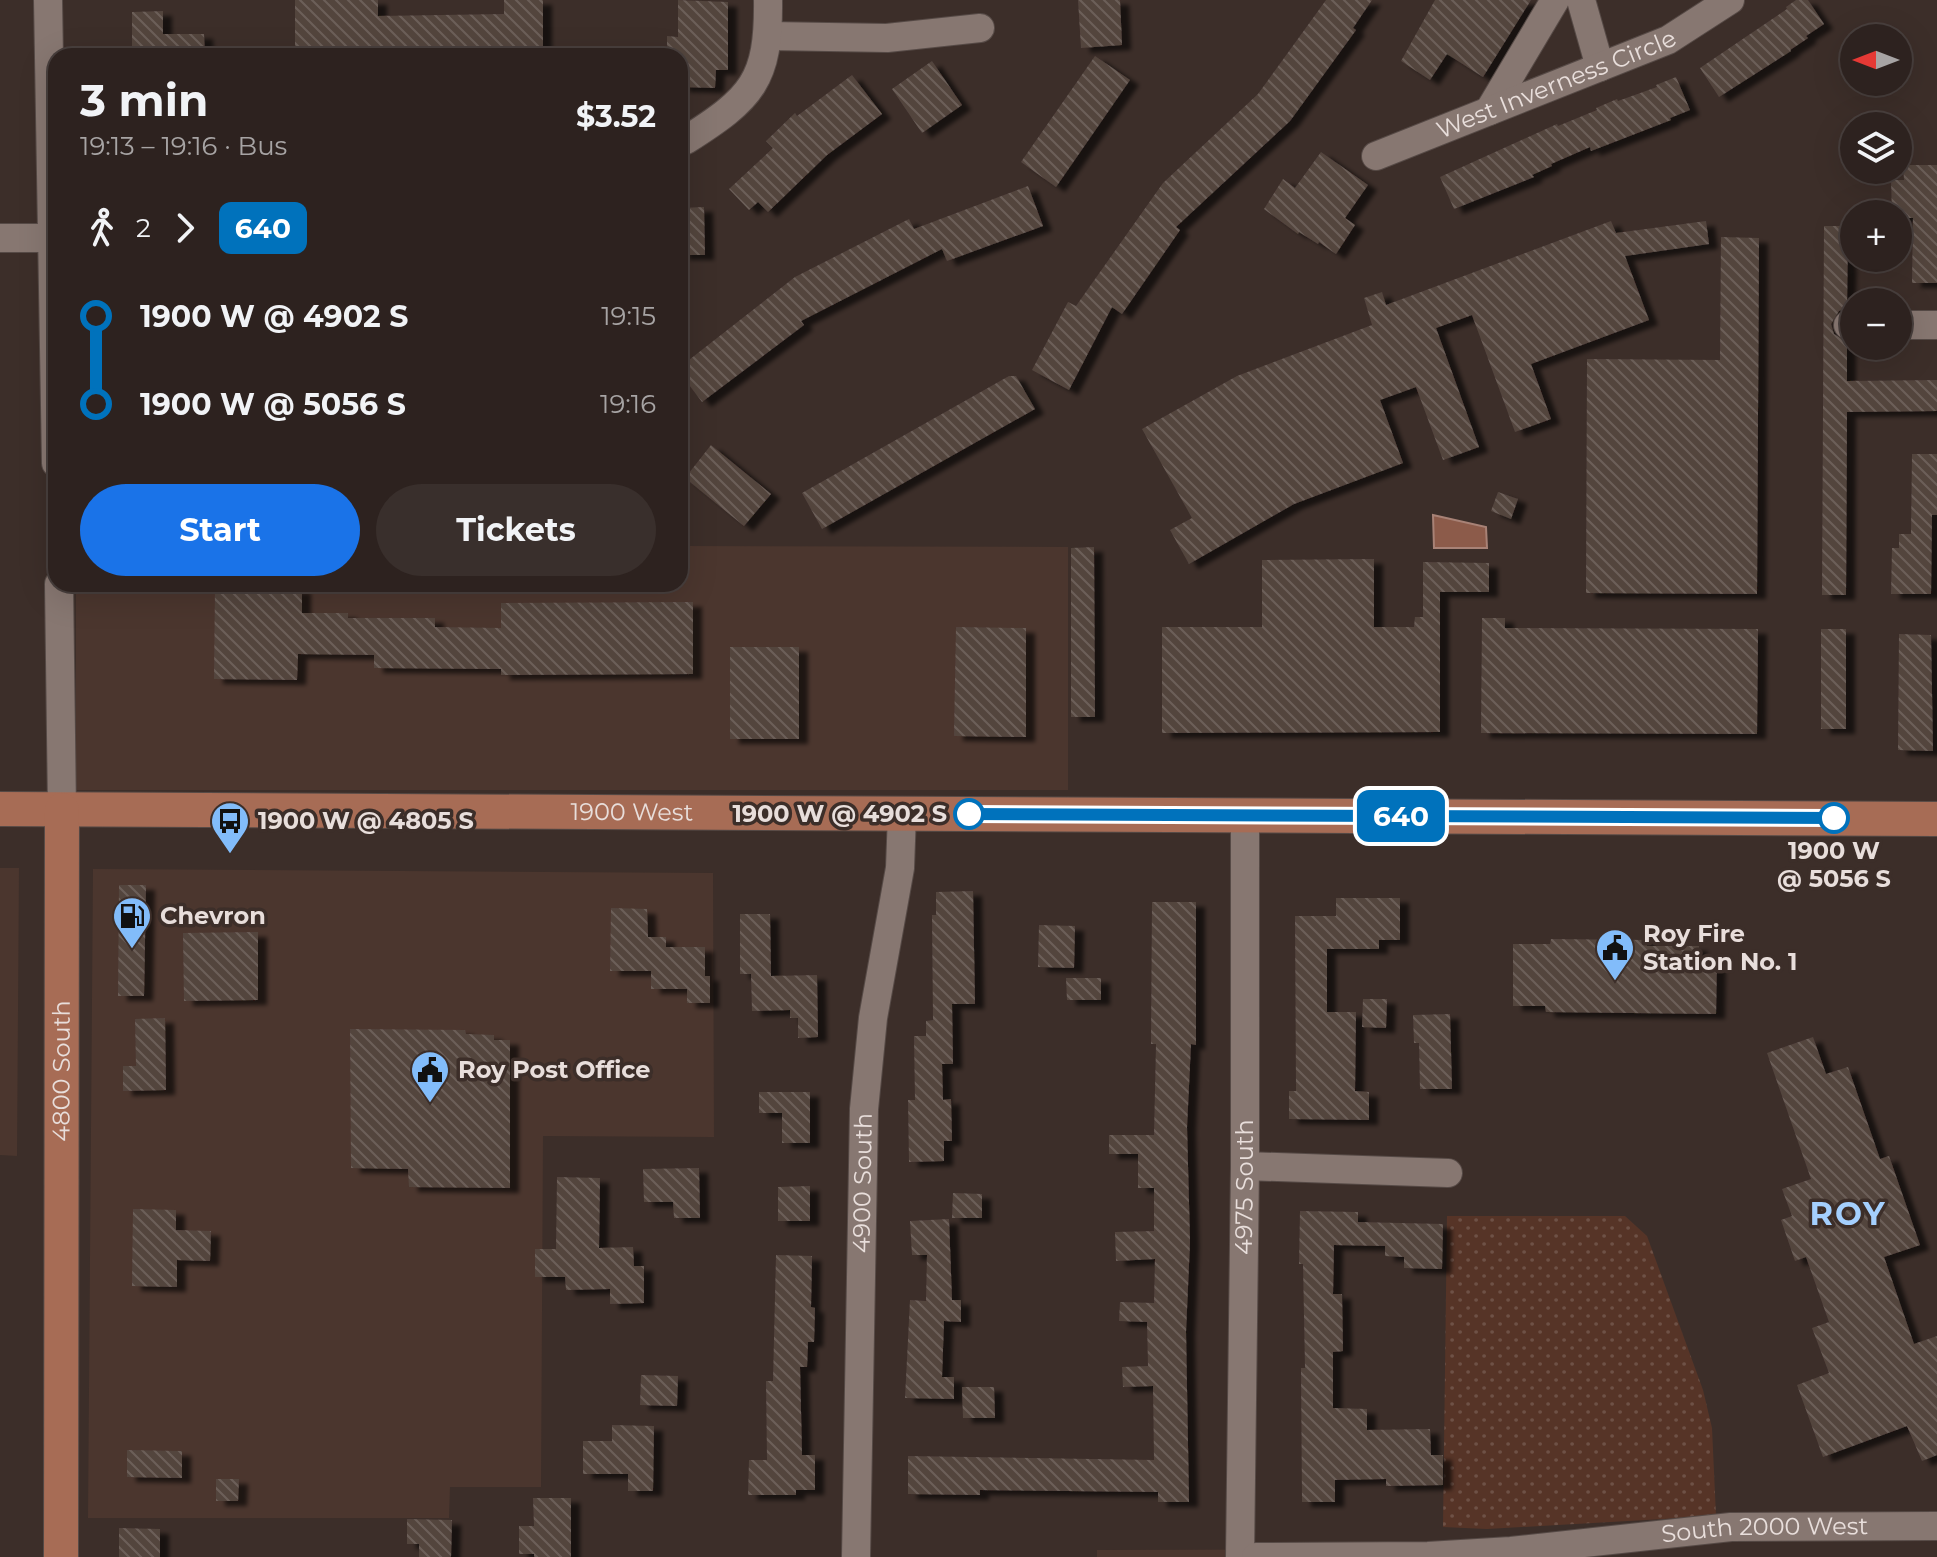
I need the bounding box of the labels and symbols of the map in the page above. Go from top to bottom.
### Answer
street label: West Inverness Circle [1432,23,1682,144]
north arrow [1840,24,1912,96]
line badge: 640 [1355,790,1447,842]
street label: 1900 West [571,797,694,827]
place label: 1900 W @ 4902 S [732,799,947,828]
marker: 1900 W @ 4902 S [954,799,984,829]
bus stop icon: 1900 W @ 4805 S [209,800,251,855]
marker: 1900 W @ 5056 S [1819,803,1849,833]
place label: 1900 W @ 4805 S [258,806,474,835]
place label: 1900 W @ 5056 S [1777,836,1891,893]
fuel station icon: Chevron [111,895,153,950]
place label: Chevron [160,901,266,930]
place label: Roy Fire Station No. 1 [1643,919,1797,976]
public building icon: Roy Fire Station No. 1 [1594,927,1636,982]
street label: 4800 South [47,1000,76,1142]
public building icon: Roy Post Office [409,1049,451,1104]
place label: Roy Post Office [458,1055,650,1084]
street label: 4900 South [846,1113,878,1253]
street label: 4975 South [1229,1119,1259,1255]
district label: ROY [1809,1194,1887,1233]
street label: South 2000 West [1660,1511,1868,1549]

